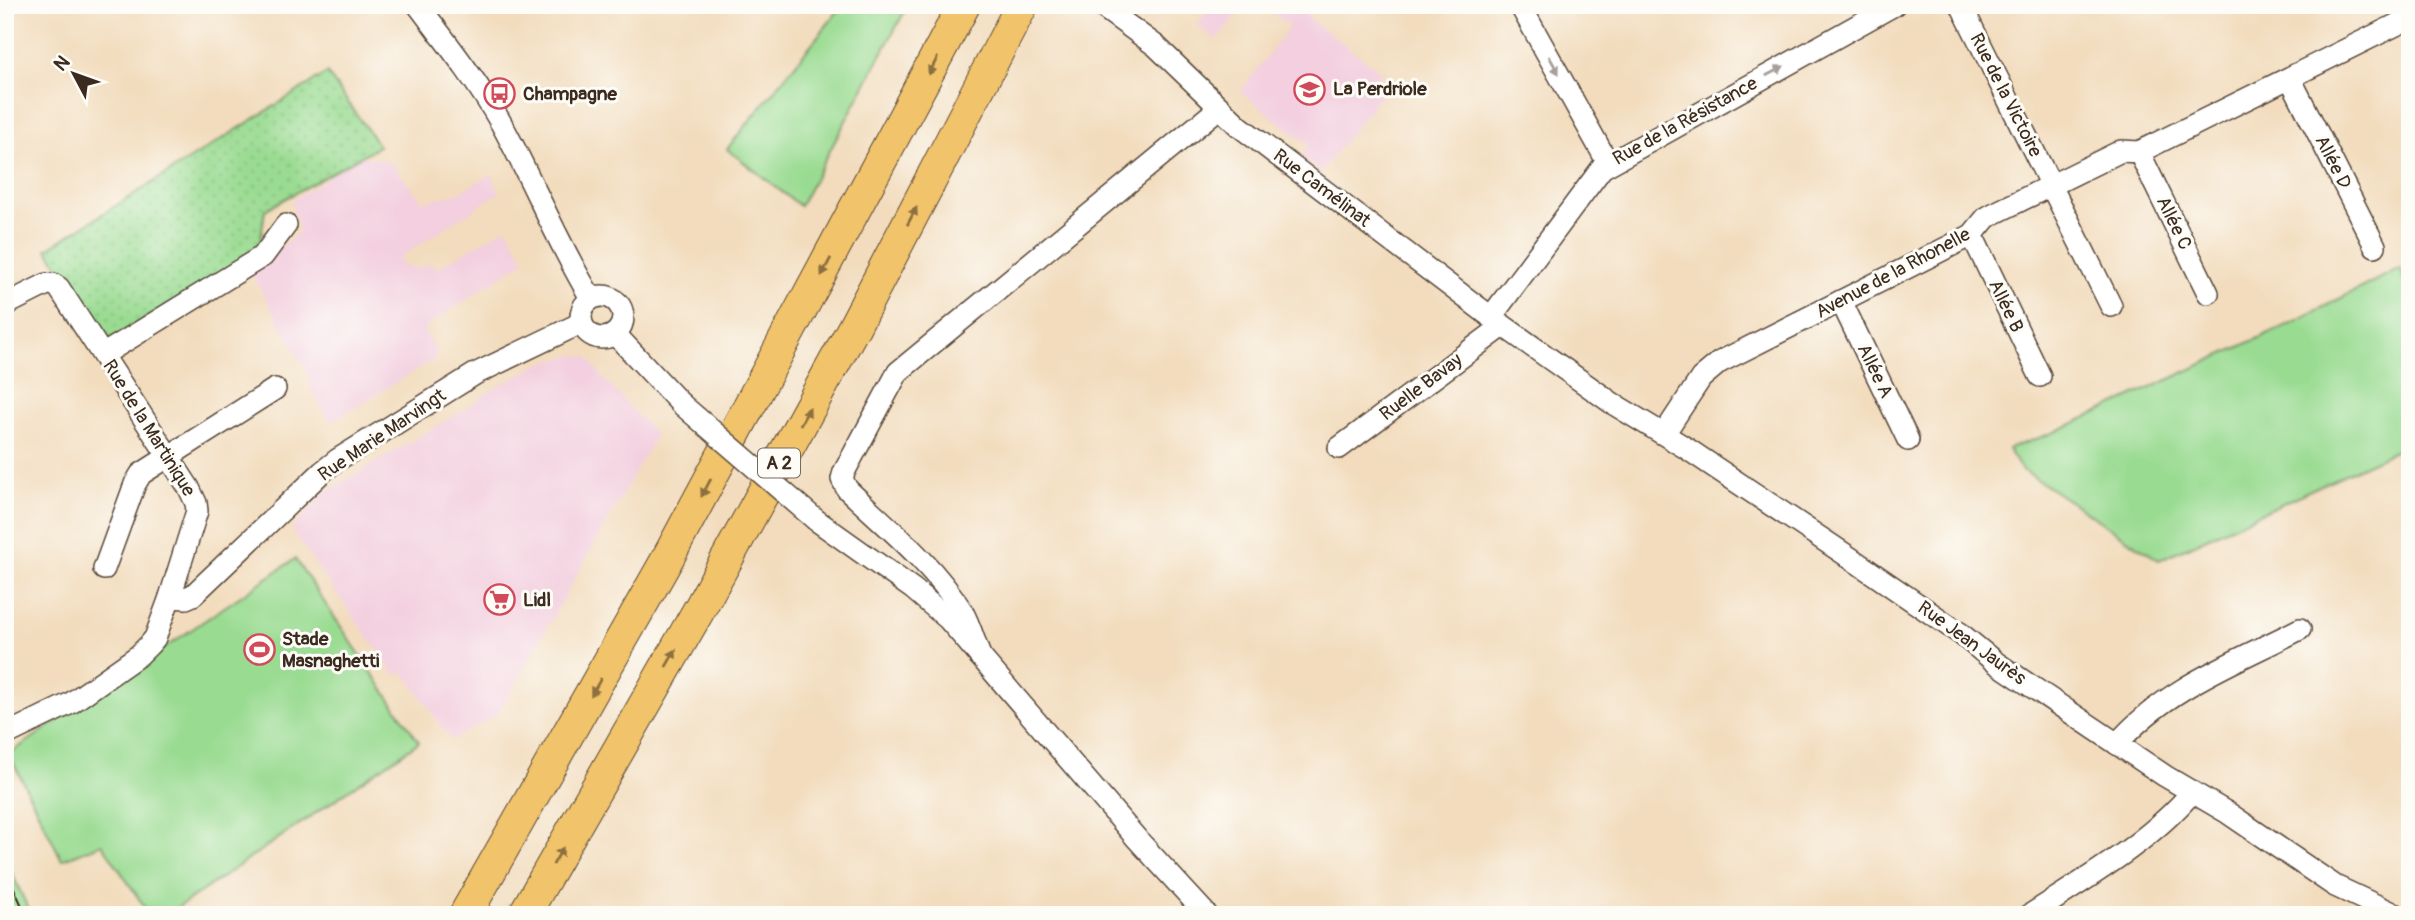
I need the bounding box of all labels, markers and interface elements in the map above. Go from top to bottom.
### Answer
street label: Rue de la Victoire [1964,29,2048,162]
north arrow [38,38,108,108]
text: N [49,51,75,76]
one-way arrow [1548,55,1560,75]
one-way arrow [927,56,938,76]
one-way arrow [1766,65,1785,77]
street label: Rue de la Résistance [1608,71,1762,171]
school or university icon: La Perdriole [1293,72,1327,106]
bus stop icon: Champagne [483,77,517,111]
place label: La Perdriole [1333,77,1427,101]
place label: Champagne [523,82,617,106]
street label: Allée D [2309,131,2357,193]
street label: Rue Camélinat [1268,144,1376,233]
street label: Allée C [2151,192,2197,254]
one-way arrow [906,206,918,225]
street label: Avenue de la Rhonelle [1812,222,1975,324]
one-way arrow [820,257,832,276]
street label: Allée B [1983,276,2029,336]
street label: Allée A [1852,340,1898,402]
street label: Ruelle Bavay [1375,348,1467,426]
street label: Rue de la Martinique [97,355,201,501]
street label: Rue Marie Marvingt [313,383,451,487]
one-way arrow [799,407,811,426]
road number: A 2 [758,448,800,477]
one-way arrow [700,479,712,498]
supermarket icon: Lidl [483,583,517,617]
place label: Lidl [523,588,551,612]
street label: Rue Jean Jaurès [1913,596,2031,691]
place label: Stade Masnaghetti [282,627,380,673]
sports icon: Stade Masnaghetti [242,633,276,667]
one-way arrow [665,649,677,668]
one-way arrow [590,678,602,697]
one-way arrow [552,846,564,865]

